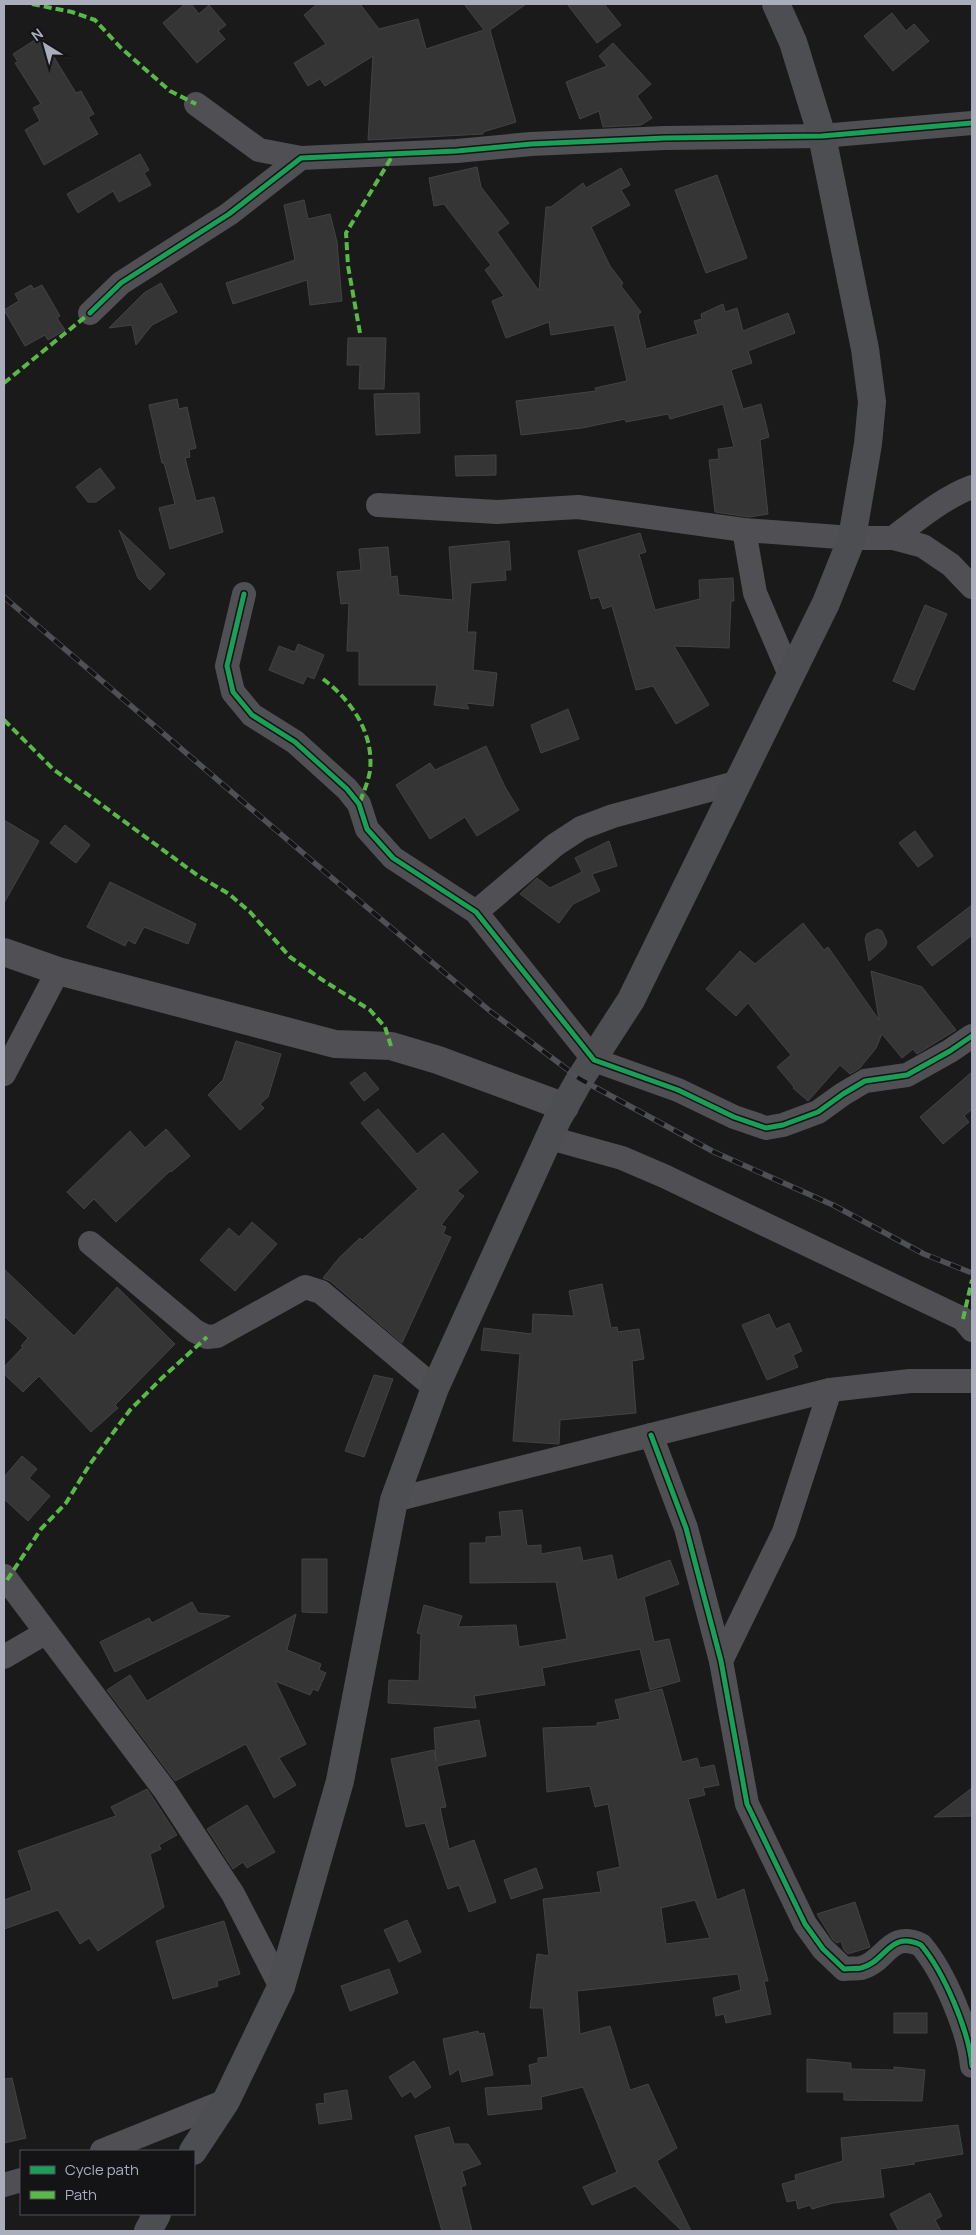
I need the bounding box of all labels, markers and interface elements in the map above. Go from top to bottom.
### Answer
north arrow [20,20,70,70]
text: N [27,24,47,45]
legend [20,2150,195,2215]
text: Cycle path [65,2159,139,2180]
text: Path [65,2184,97,2205]

